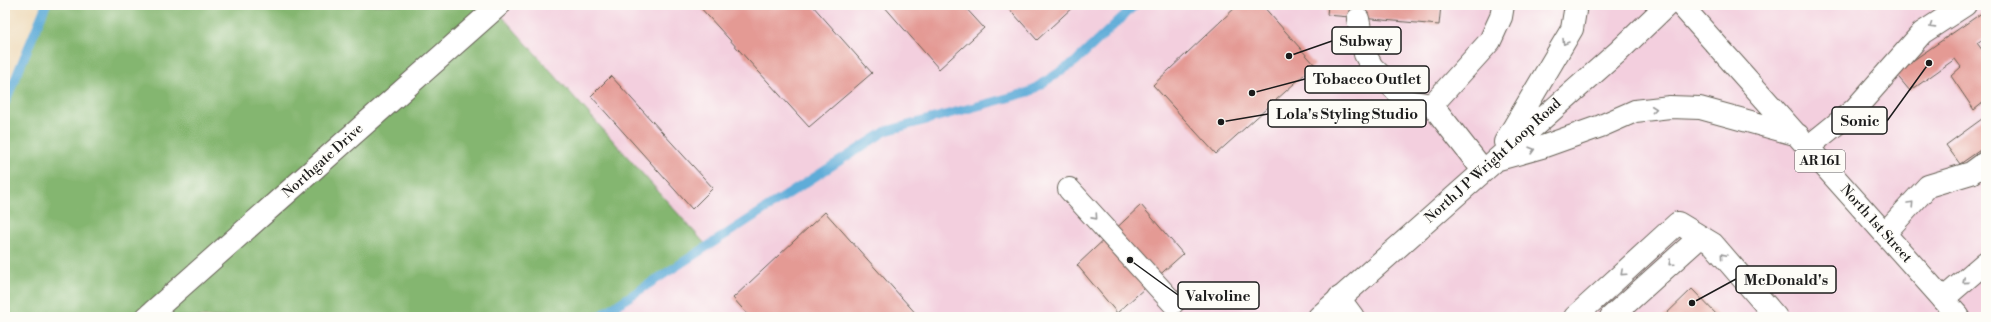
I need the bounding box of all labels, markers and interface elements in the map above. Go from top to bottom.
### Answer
one-way arrow [1929,21,1936,29]
callout: Subway [1332,27,1401,54]
text: Subway [1339,32,1393,51]
one-way arrow [1562,38,1569,45]
callout: Tobacco Outlet [1305,66,1429,93]
text: Tobacco Outlet [1313,70,1422,89]
street label: North J P Wright Loop Road [1421,95,1565,227]
callout: Lola's Styling Studio [1268,100,1426,127]
text: Lola's Styling Studio [1276,105,1418,124]
one-way arrow [1651,105,1657,114]
callout: Sonic [1832,107,1887,134]
text: Sonic [1840,112,1880,131]
street label: Northgate Drive [279,120,367,202]
one-way arrow [1528,146,1535,155]
road number: AR 161 [1795,150,1845,172]
street label: North 1st Street [1836,181,1916,267]
one-way arrow [1906,202,1913,209]
one-way arrow [1090,212,1098,220]
one-way arrow [1720,253,1727,260]
one-way arrow [1668,258,1676,266]
callout: McDonald's [1736,266,1836,293]
one-way arrow [1620,269,1628,276]
text: McDonald's [1744,271,1828,290]
one-way arrow [1962,276,1970,283]
callout: Valvoline [1178,282,1259,309]
text: Valvoline [1185,287,1250,306]

